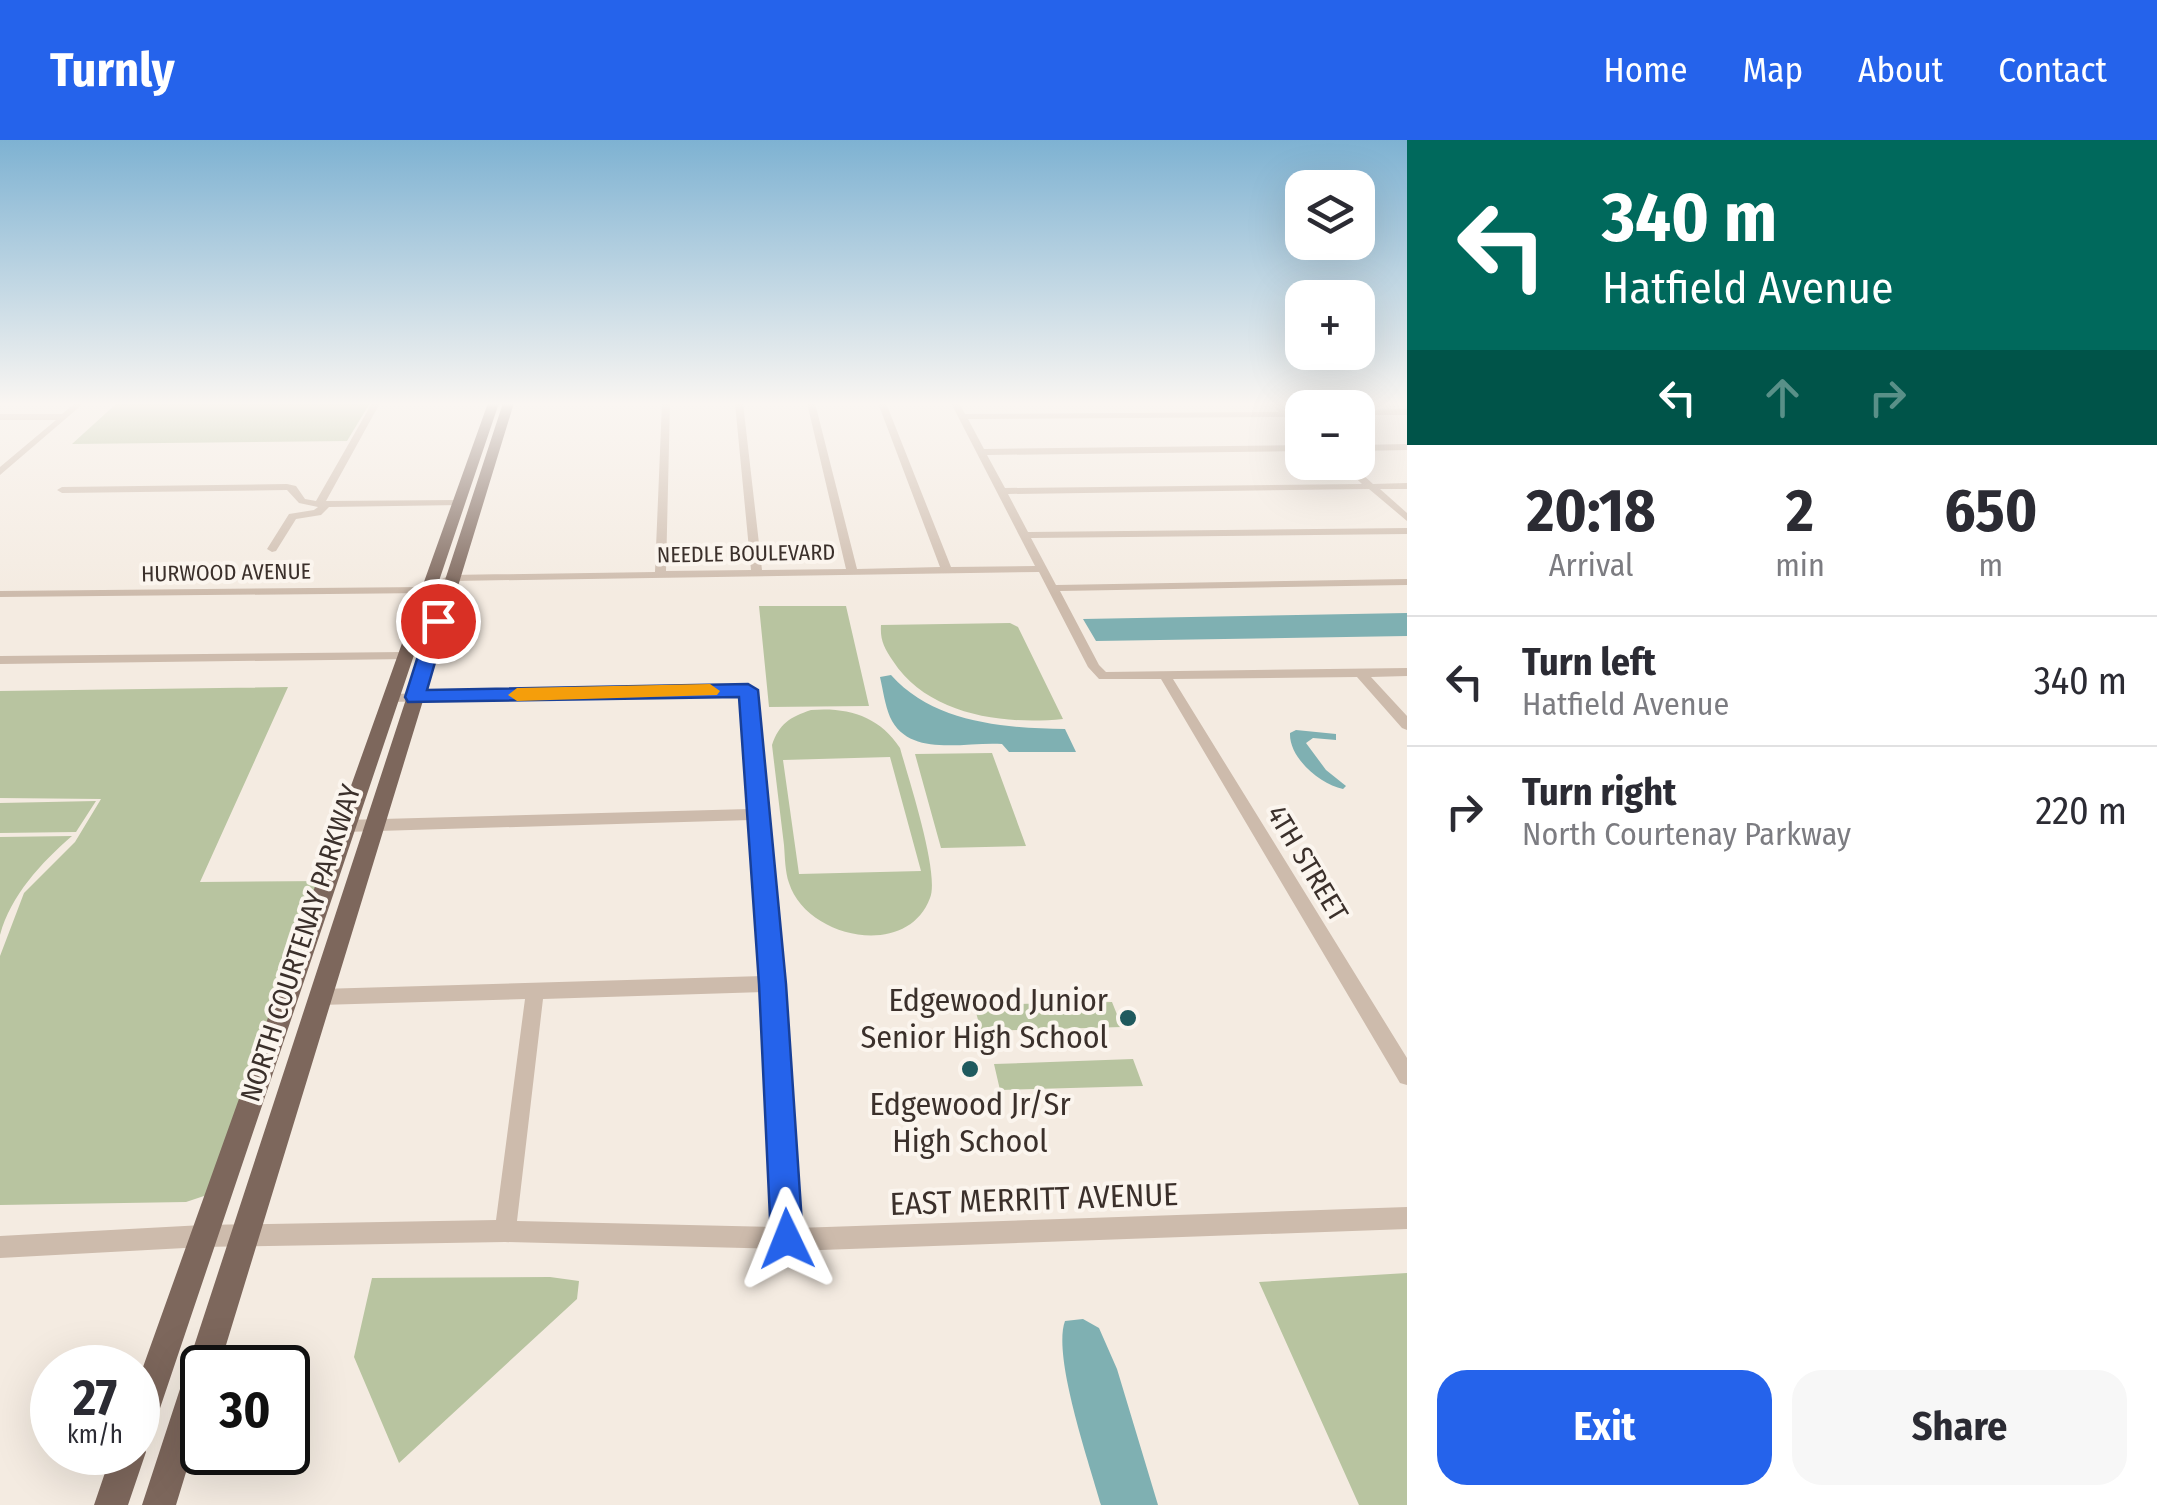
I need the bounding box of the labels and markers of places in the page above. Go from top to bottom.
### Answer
pin [396,579,481,664]
place label: Edgewood Junior Senior High School [860,981,1108,1056]
marker: Edgewood Junior Senior High School [1117,1007,1139,1029]
marker: Edgewood Jr/Sr High School [959,1058,981,1080]
place label: Edgewood Jr/Sr High School [869,1085,1071,1160]

